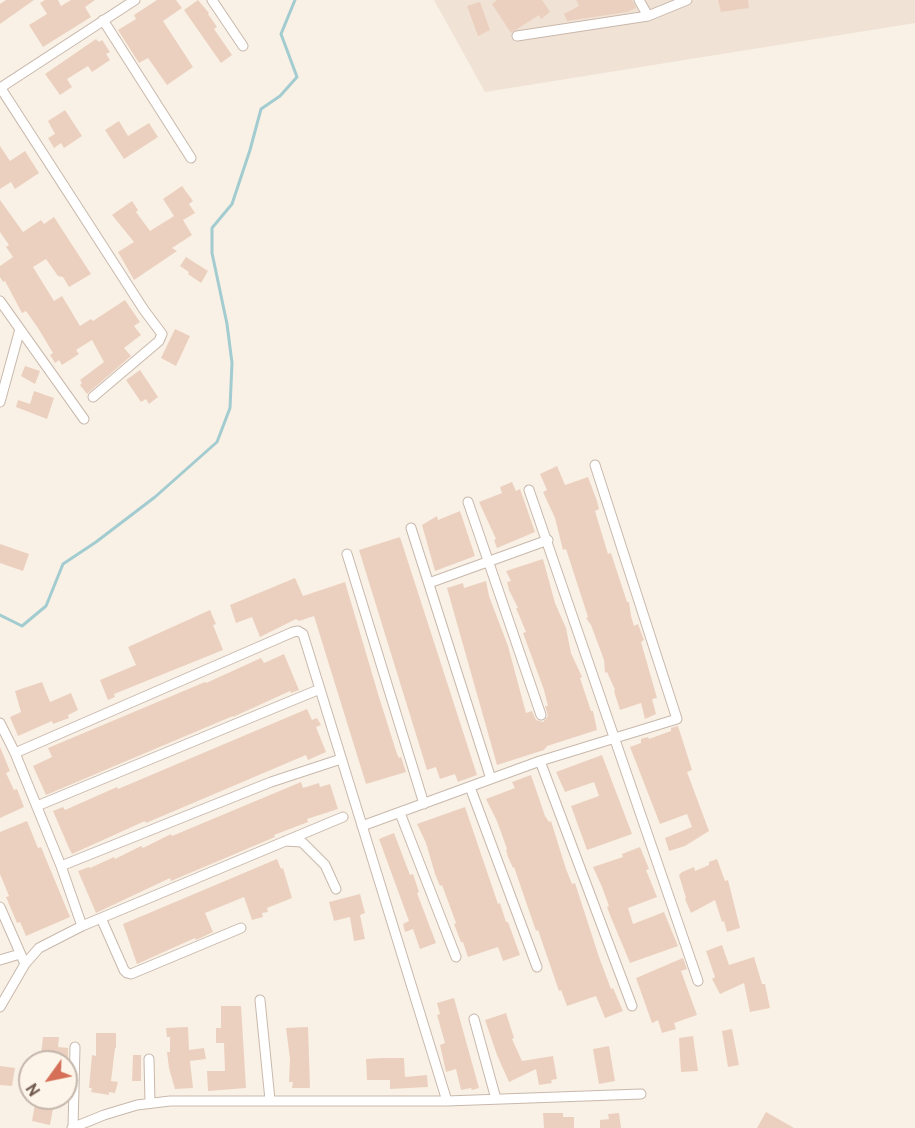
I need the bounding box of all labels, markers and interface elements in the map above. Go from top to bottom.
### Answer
north arrow [18,1050,78,1110]
text: N [23,1078,46,1099]

